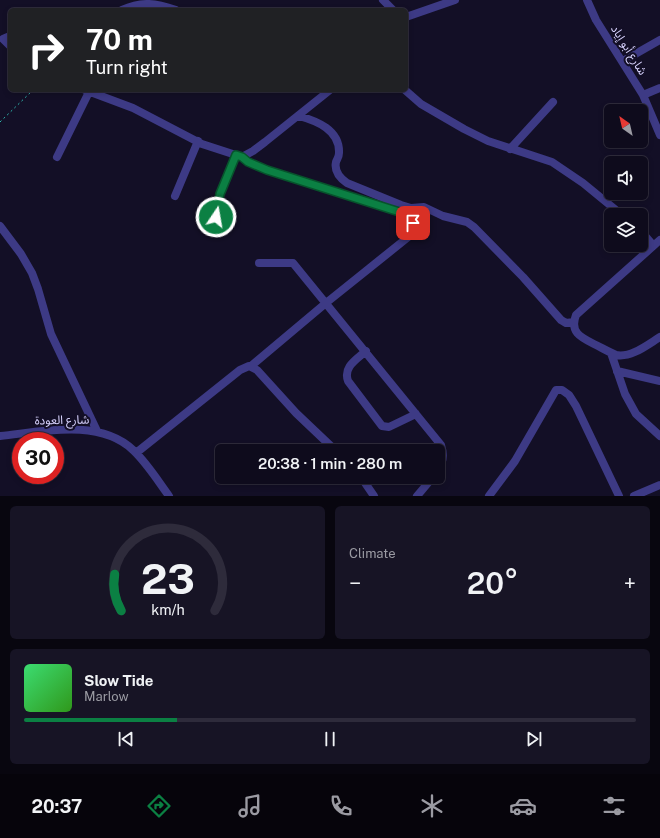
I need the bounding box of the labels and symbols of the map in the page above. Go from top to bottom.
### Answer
street label: شارع أبو إياد [606,22,650,79]
north arrow [604,104,648,148]
position arrow [195,196,237,238]
pin [396,206,430,240]
street label: شارع العودة [34,413,90,429]
speed limit sign: 30 [12,432,64,484]

